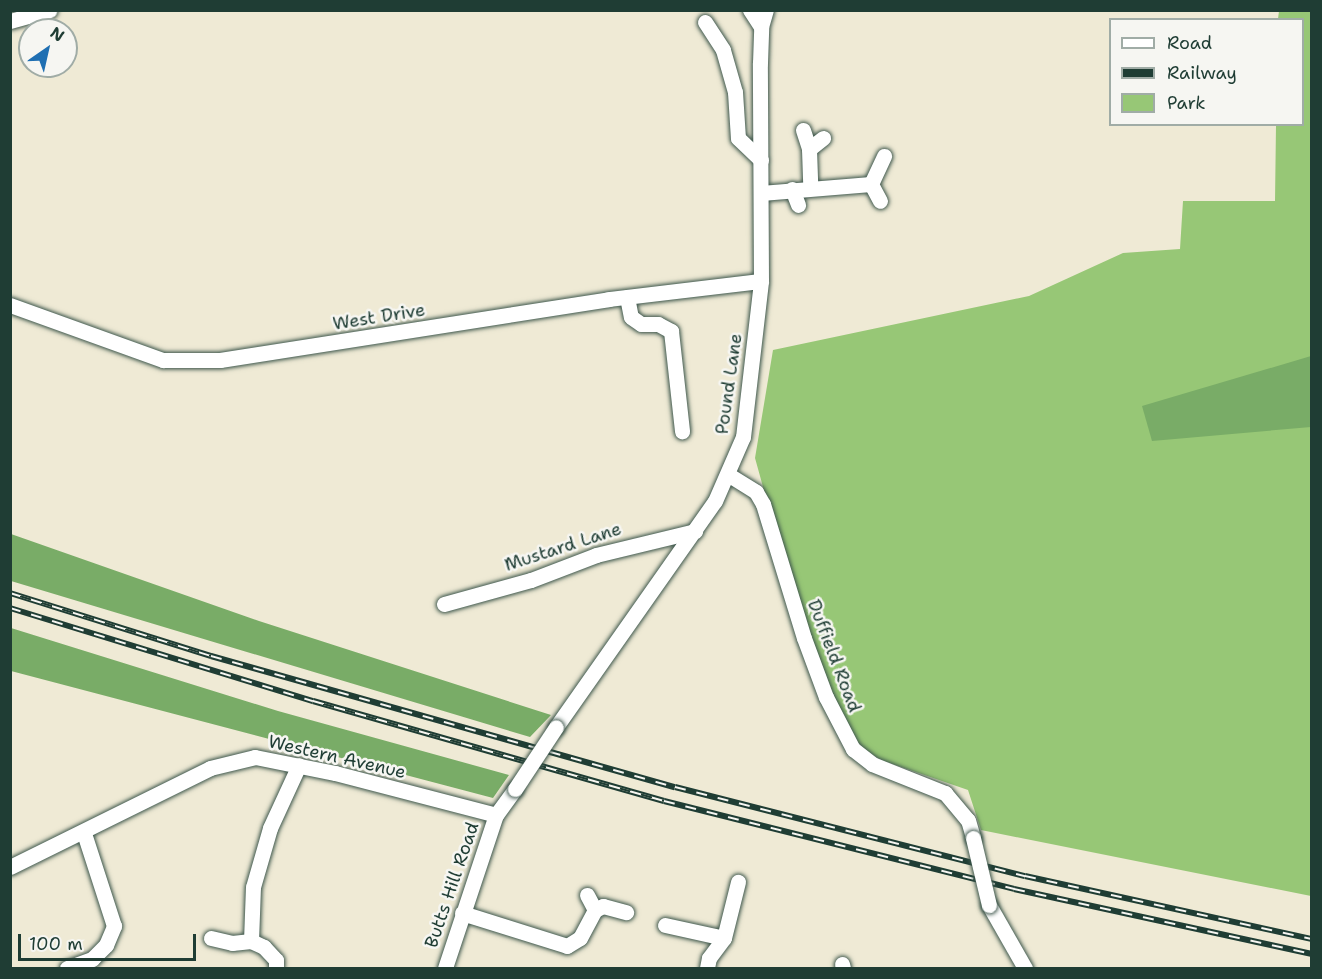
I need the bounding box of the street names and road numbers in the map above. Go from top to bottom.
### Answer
street label: West Drive [331,299,427,335]
street label: Pound Lane [711,332,747,436]
street label: Mustard Lane [502,518,624,576]
street label: Duffield Road [803,597,865,715]
street label: Western Avenue [266,731,408,783]
street label: Butts Hill Road [420,819,484,951]

